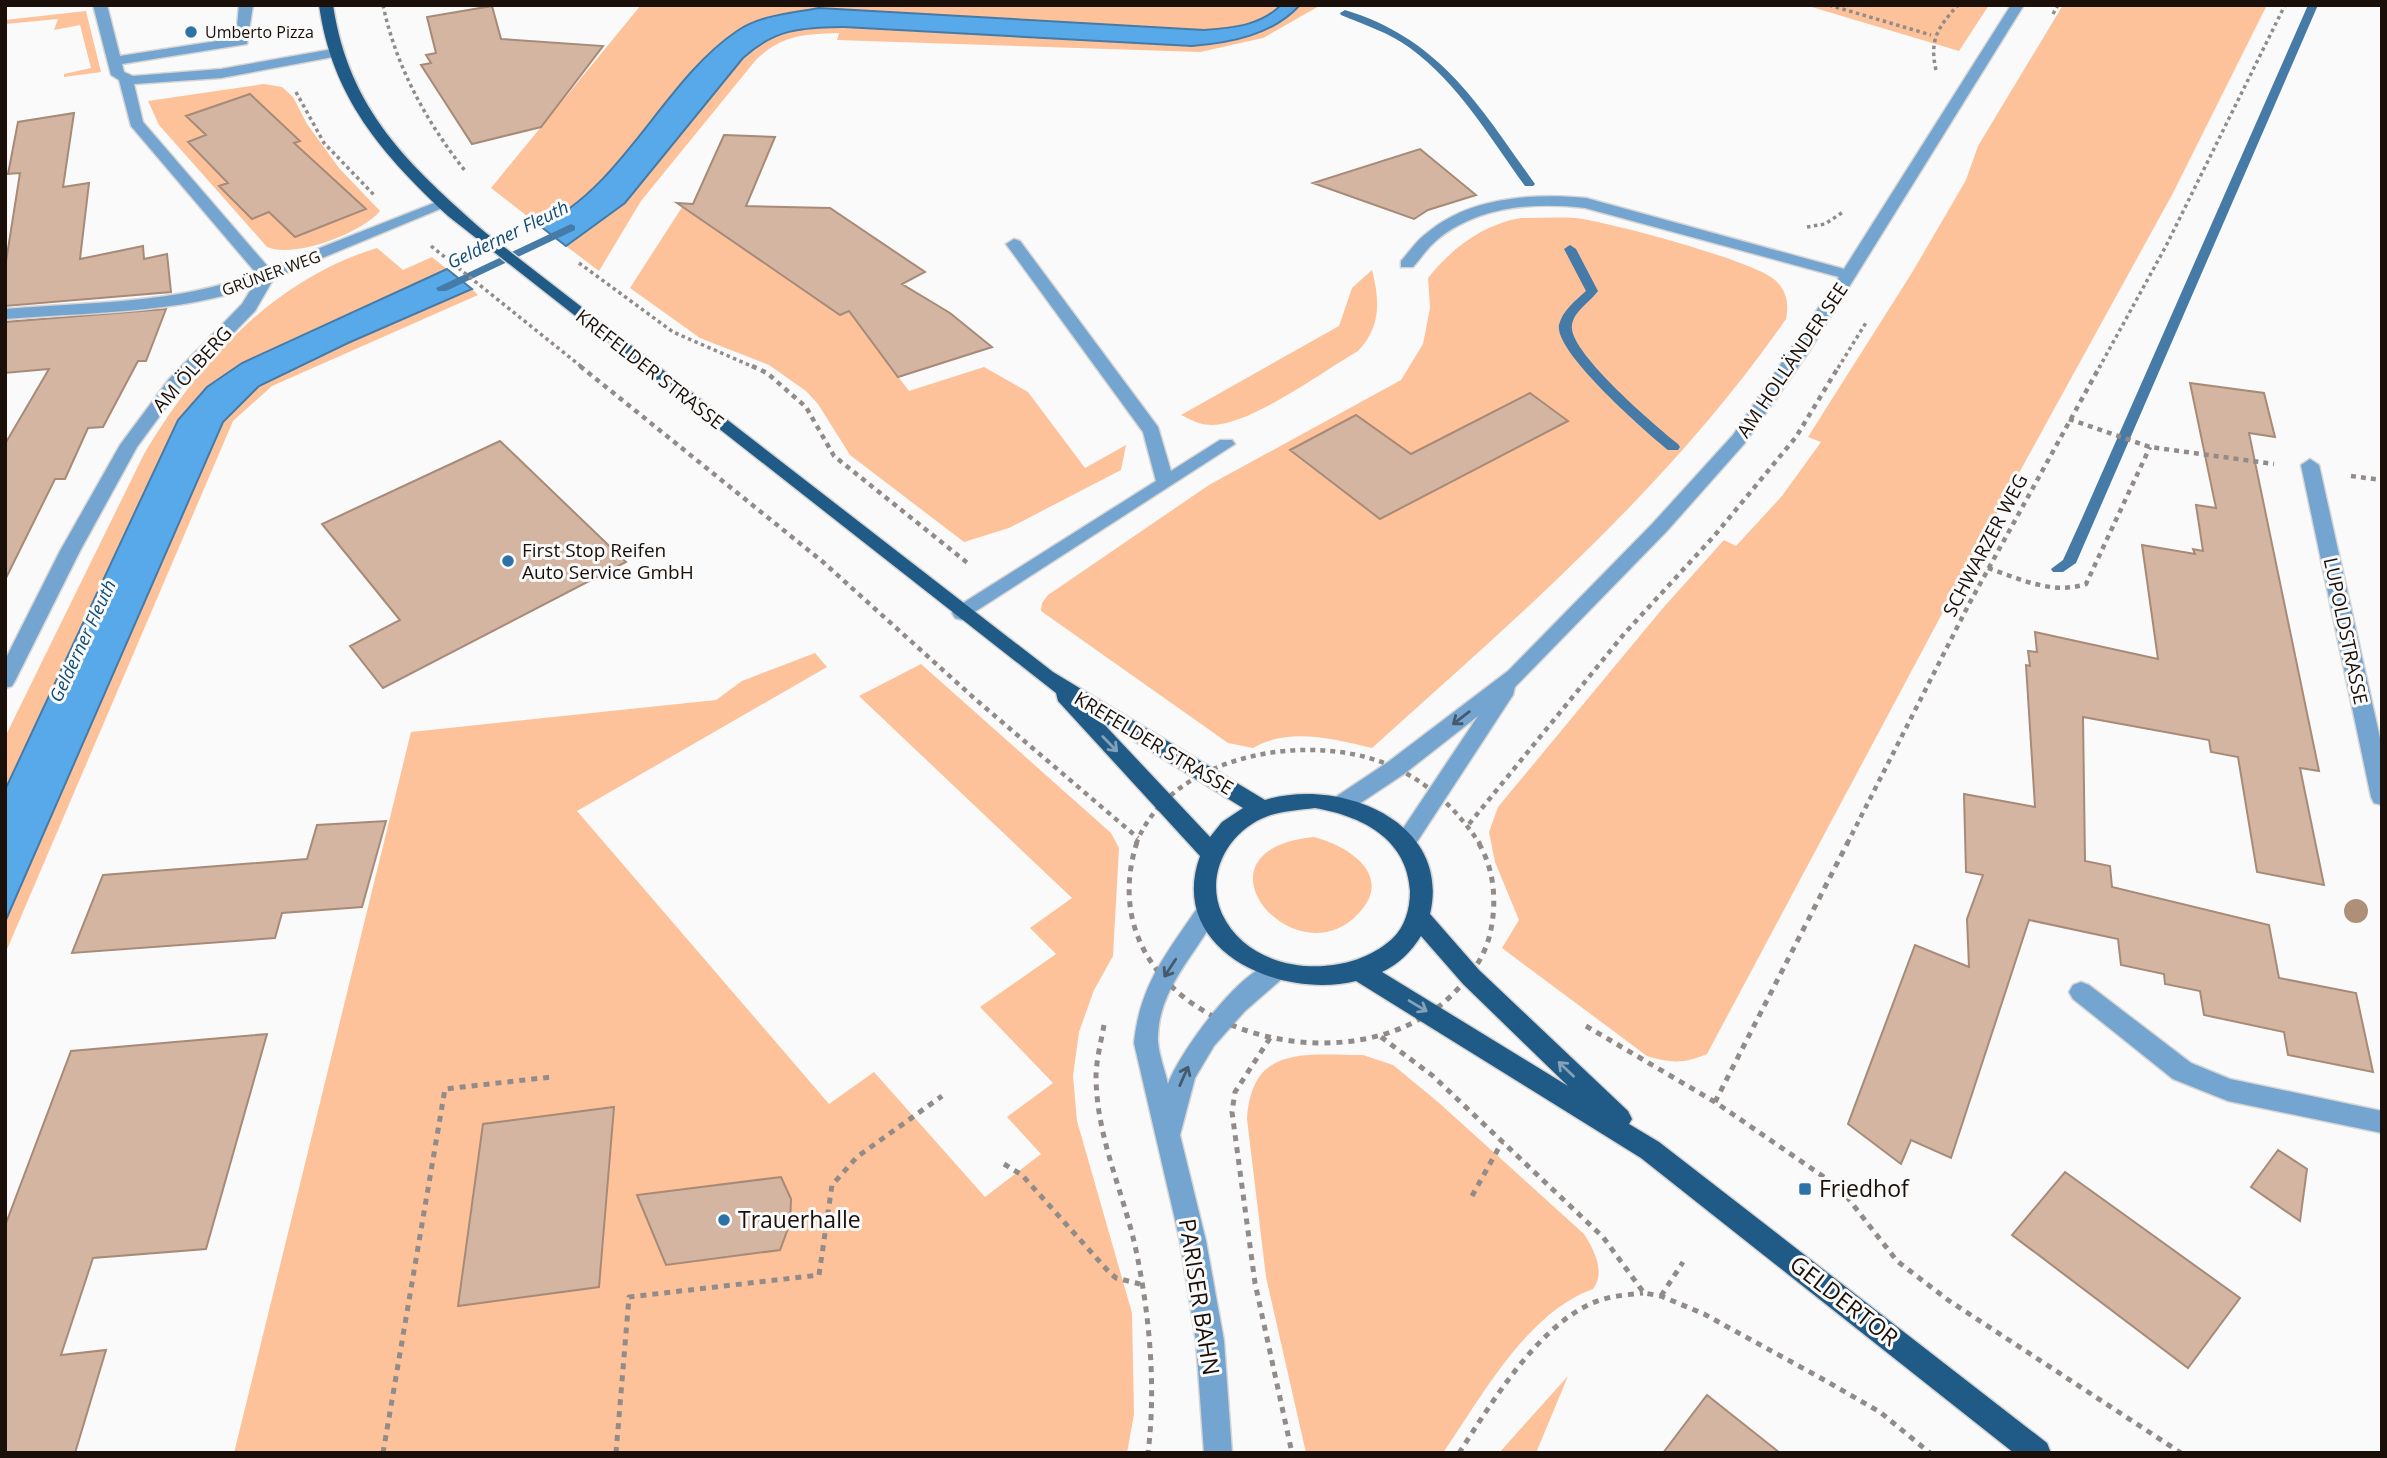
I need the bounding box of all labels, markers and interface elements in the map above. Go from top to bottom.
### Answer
place label: Umberto Pizza [205,21,314,43]
marker: Umberto Pizza [183,24,199,40]
water label: Gelderner Fleuth [443,194,572,274]
street label: GRÜNER WEG [219,245,323,301]
street label: AM HOLLÄNDER SEE [1730,277,1854,443]
street label: KREFELDER STRASSE [571,303,729,435]
street label: AM ÖLBERG [147,321,237,417]
street label: SCHWARZER WEG [1937,469,2033,621]
place label: First Stop Reifen Auto Service GmbH [522,537,694,585]
marker: First Stop Reifen Auto Service GmbH [500,553,516,569]
street label: LUPOLDSTRASSE [2318,555,2374,707]
water label: Gelderner Fleuth [43,576,121,706]
street label: KREFELDER STRASSE [1070,685,1238,801]
one-way arrow [1452,710,1471,725]
one-way arrow [1102,735,1119,752]
one-way arrow [1163,958,1178,977]
one-way arrow [1407,999,1427,1013]
one-way arrow [1558,1060,1575,1077]
one-way arrow [1178,1066,1191,1087]
place label: Friedhof [1819,1172,1910,1204]
marker: Friedhof [1797,1181,1813,1197]
place label: Trauerhalle [738,1203,861,1235]
marker: Trauerhalle [716,1212,732,1228]
street label: PARISER BAHN [1172,1216,1228,1377]
street label: GELDERTOR [1784,1248,1906,1353]

